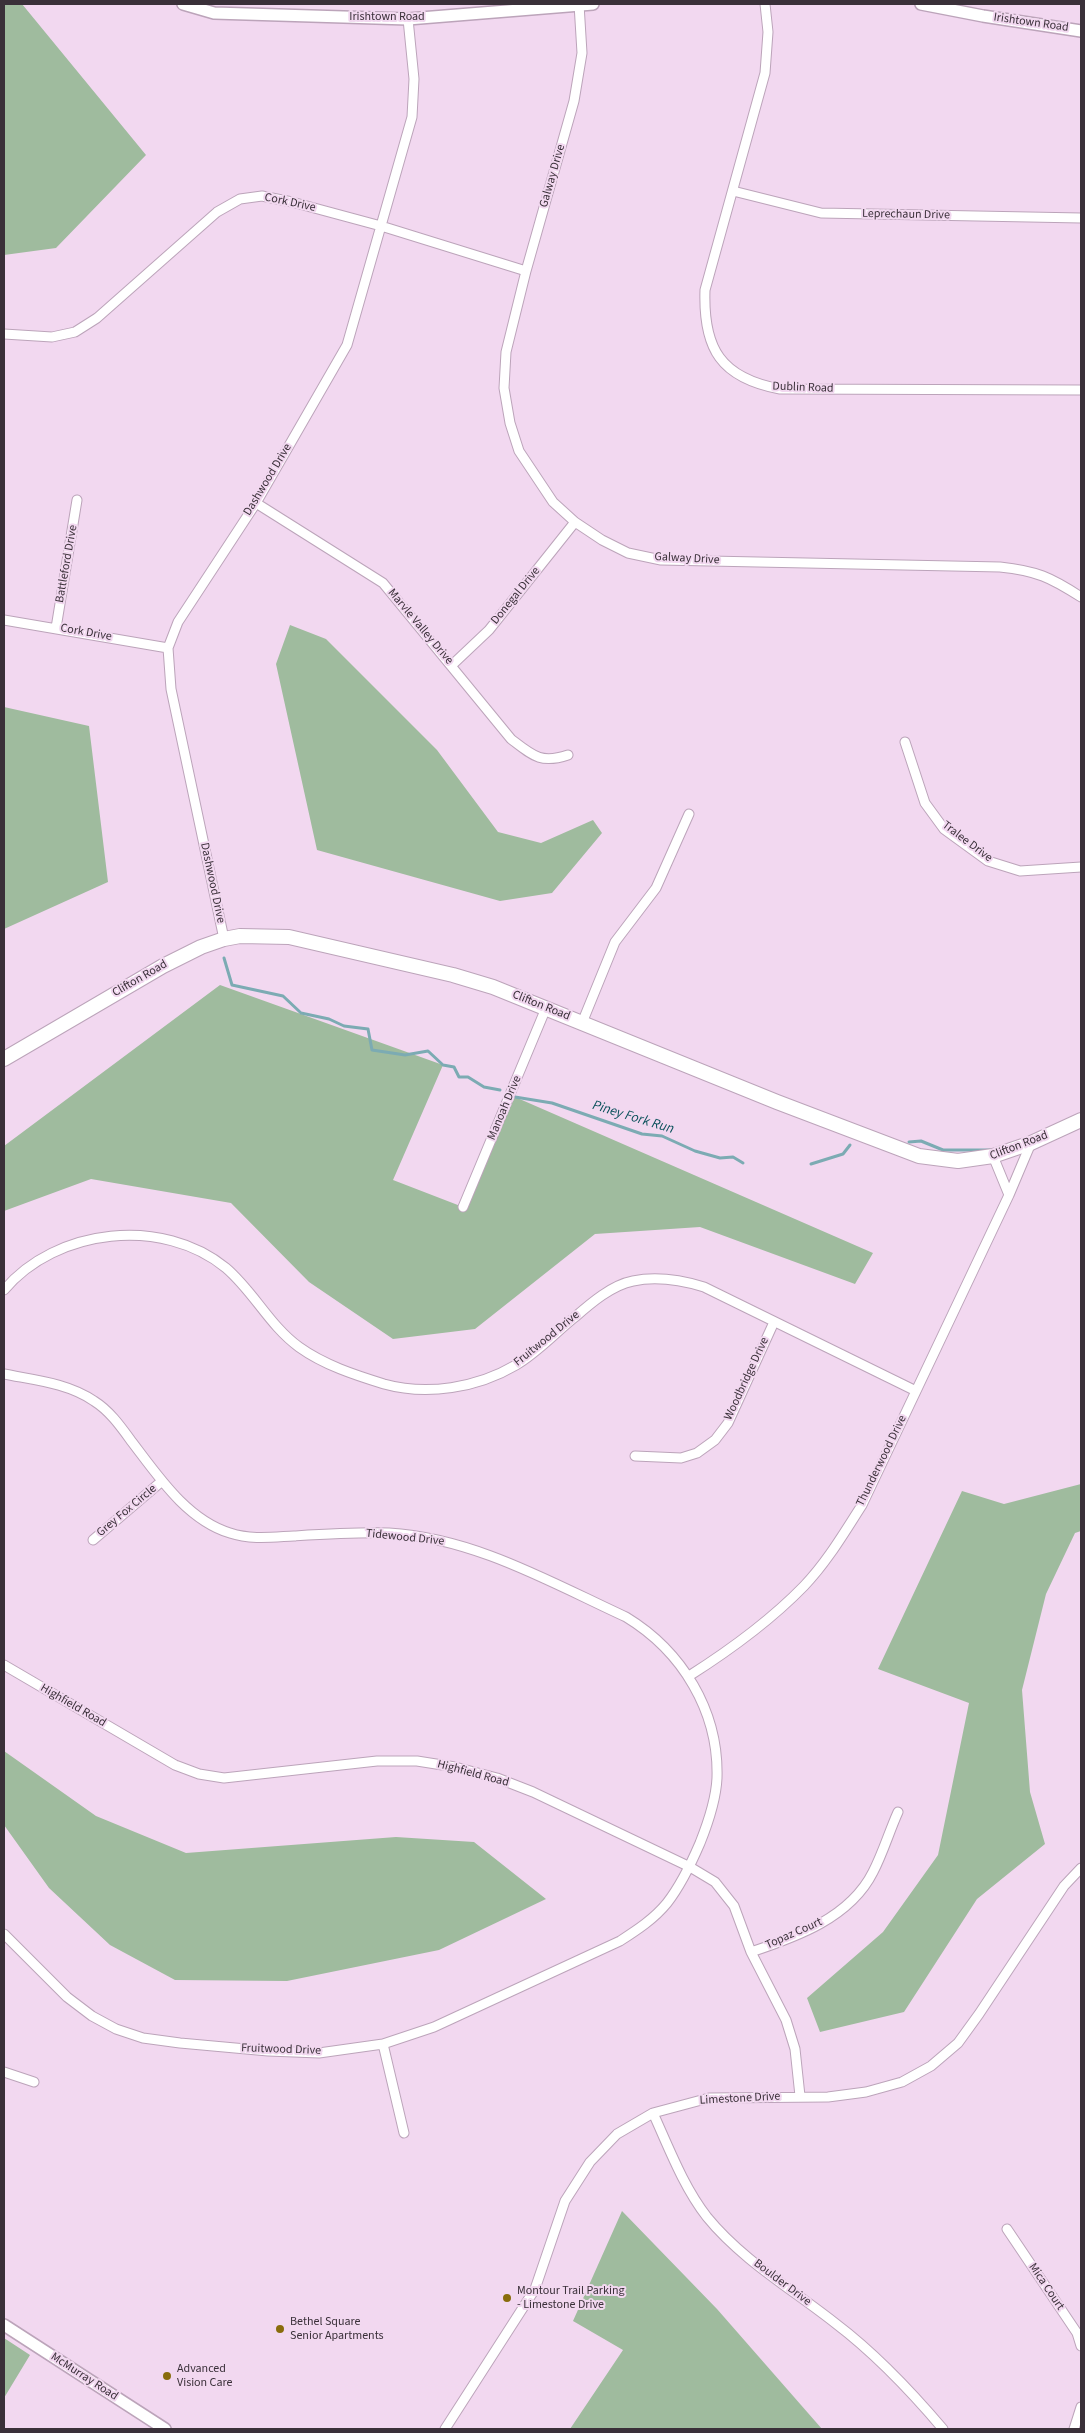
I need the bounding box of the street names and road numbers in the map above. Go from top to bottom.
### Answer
street label: Irishtown Road [349,10,425,24]
street label: Irishtown Road [993,11,1069,35]
street label: Galway Drive [537,143,569,209]
street label: Cork Drive [263,191,317,215]
street label: Leprechaun Drive [862,207,950,223]
street label: Dublin Road [772,380,834,396]
street label: Dashwood Drive [241,441,295,519]
street label: Battleford Drive [53,524,81,604]
street label: Galway Drive [654,550,720,568]
street label: Donegal Drive [488,564,544,628]
street label: Marvle Valley Drive [384,586,456,668]
street label: Cork Drive [59,621,113,645]
street label: Tralee Drive [939,818,995,866]
street label: Dashwood Drive [196,842,228,924]
street label: Clifton Road [110,958,170,1000]
street label: Clifton Road [510,988,572,1024]
street label: Manoah Drive [485,1074,525,1142]
street label: Clifton Road [988,1128,1050,1164]
street label: Fruitwood Drive [511,1308,583,1370]
street label: Woodbridge Drive [722,1335,772,1423]
street label: Thunderwood Drive [854,1413,910,1509]
street label: Grey Fox Circle [94,1482,160,1540]
street label: Tidewood Drive [365,1527,445,1549]
street label: Highfield Road [38,1681,108,1731]
street label: Highfield Road [436,1758,510,1790]
street label: Topaz Court [764,1915,824,1953]
street label: Fruitwood Drive [241,2041,321,2059]
street label: Limestone Drive [699,2090,781,2108]
street label: Boulder Drive [750,2257,814,2309]
street label: Mica Court [1025,2261,1067,2313]
street label: McMurray Road [48,2350,120,2404]

